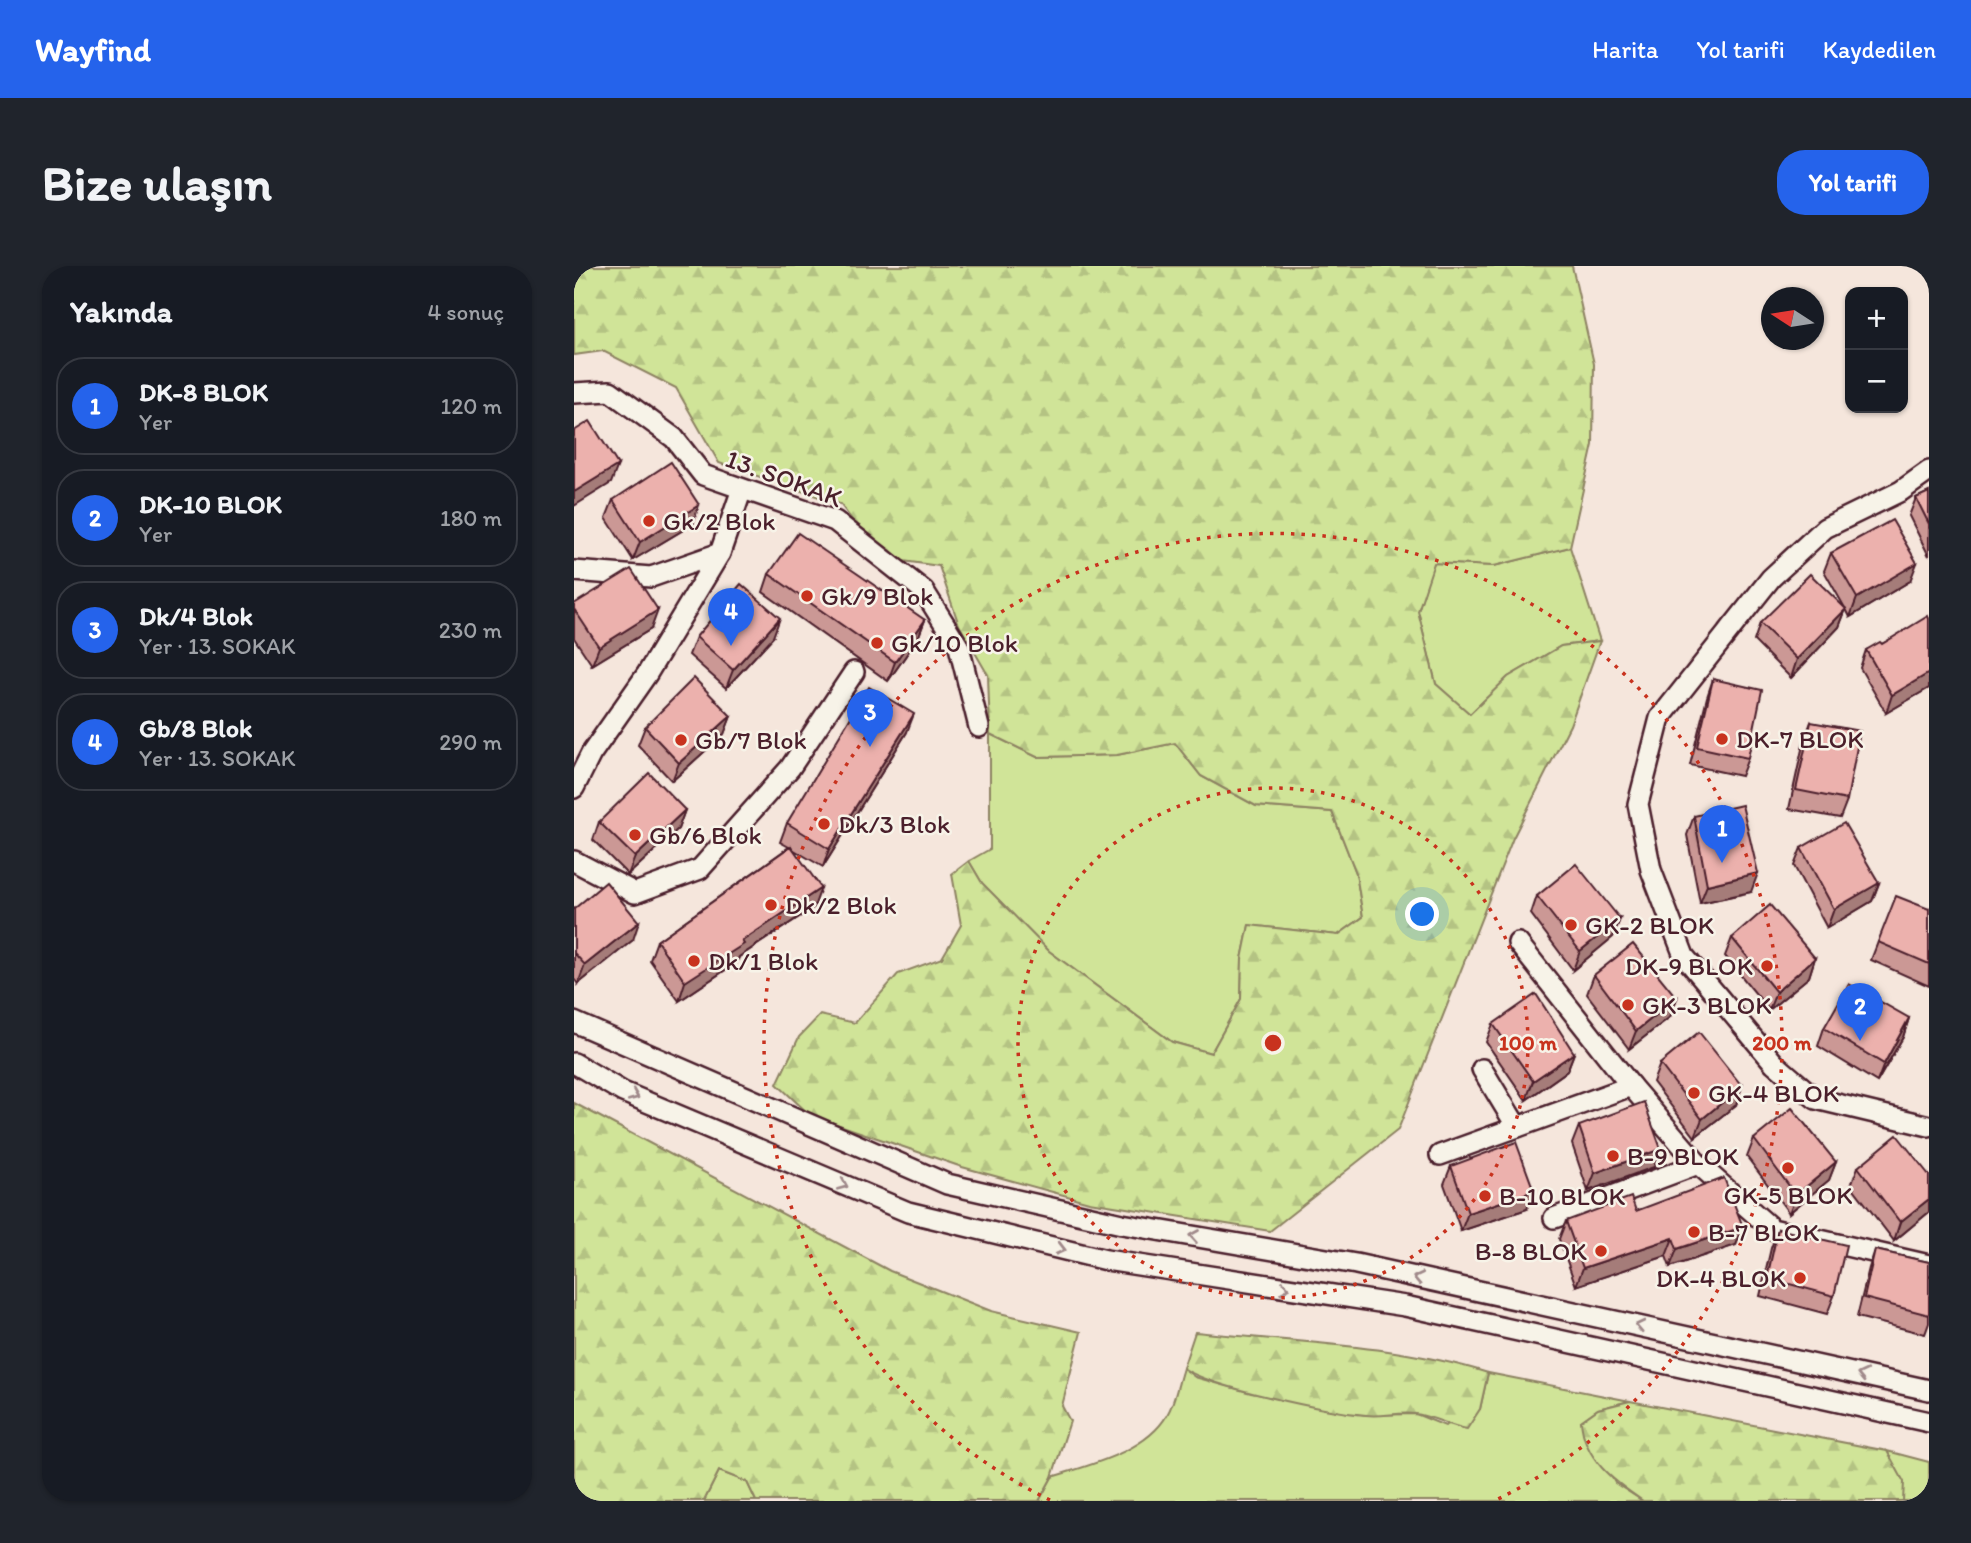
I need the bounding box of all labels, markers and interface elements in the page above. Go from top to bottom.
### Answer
text: Wayfind [35,30,151,69]
text: Harita [1592,35,1658,64]
text: Yol tarifi [1696,35,1785,64]
text: Kaydedilen [1823,35,1936,64]
button: Yol tarifi [1777,150,1929,215]
text: Bize ulaşın [42,153,272,212]
north arrow [1761,287,1824,350]
map controls [1845,287,1908,413]
button: + [1845,287,1908,350]
text: Yakında [70,293,172,330]
text: 4 sonuç [427,298,504,326]
button: − [1845,350,1908,413]
text: DK-8 BLOK [139,376,268,408]
text: 1 [90,392,100,420]
text: 120 m [441,392,502,420]
text: Yer [139,408,172,436]
street label: 13. SOKAK [721,442,847,514]
text: DK-10 BLOK [139,488,282,520]
text: 2 [89,504,101,532]
text: 180 m [440,504,502,532]
place label: Gk/2 Blok [663,505,776,537]
marker: Gk/2 Blok [641,513,657,529]
text: Yer [139,520,172,548]
place label: Gk/9 Blok [821,580,934,612]
pin: 4 [708,588,754,646]
marker: Gk/9 Blok [799,588,815,604]
text: Dk/4 Blok [139,600,253,632]
text: 3 [89,616,101,644]
text: 230 m [439,616,502,644]
place label: Gk/10 Blok [891,627,1018,659]
text: Yer · 13. SOKAK [139,632,296,660]
marker: Gk/10 Blok [869,635,885,651]
pin: 3 [847,689,893,747]
text: Gb/8 Blok [139,712,252,744]
place label: DK-7 BLOK [1736,723,1864,755]
place label: Gb/7 Blok [695,724,807,756]
text: 4 [88,728,102,756]
text: 290 m [439,728,502,756]
marker: DK-7 BLOK [1714,731,1730,747]
marker: Gb/7 Blok [673,732,689,748]
text: Yer · 13. SOKAK [139,744,296,772]
pin: 1 [1699,805,1745,863]
place label: Dk/3 Blok [838,808,950,840]
marker: Dk/3 Blok [816,816,832,832]
place label: Gb/6 Blok [649,819,762,851]
marker: Gb/6 Blok [627,827,643,843]
place label: Dk/2 Blok [785,889,897,921]
marker: Dk/2 Blok [763,897,779,913]
your location [1405,897,1439,931]
place label: GK-2 BLOK [1585,909,1714,941]
marker: GK-2 BLOK [1563,917,1579,933]
place label: Dk/1 Blok [708,945,818,977]
place label: DK-9 BLOK [1625,950,1753,982]
marker: Dk/1 Blok [686,953,702,969]
marker: DK-9 BLOK [1759,958,1775,974]
pin: 2 [1837,983,1883,1041]
place label: GK-3 BLOK [1642,989,1772,1021]
marker: GK-3 BLOK [1620,997,1636,1013]
text: 100 m [1499,1030,1557,1055]
text: 200 m [1752,1030,1812,1055]
centre of rings [1261,1031,1285,1055]
place label: GK-4 BLOK [1708,1077,1839,1109]
marker: GK-4 BLOK [1686,1085,1702,1101]
one-way arrow [626,1088,639,1102]
place label: B-9 BLOK [1627,1140,1739,1172]
marker: B-9 BLOK [1605,1148,1621,1164]
marker: GK-5 BLOK [1780,1160,1796,1176]
one-way arrow [836,1177,848,1191]
place label: GK-5 BLOK [1723,1179,1853,1211]
place label: B-10 BLOK [1499,1180,1626,1212]
marker: B-10 BLOK [1477,1188,1493,1204]
place label: B-7 BLOK [1708,1216,1819,1248]
marker: B-7 BLOK [1686,1224,1702,1240]
one-way arrow [1188,1230,1200,1245]
place label: B-8 BLOK [1475,1235,1587,1267]
one-way arrow [1055,1241,1067,1255]
marker: B-8 BLOK [1593,1243,1609,1259]
place label: DK-4 BLOK [1656,1262,1786,1294]
marker: DK-4 BLOK [1792,1270,1808,1286]
one-way arrow [1412,1271,1424,1286]
one-way arrow [1279,1280,1291,1295]
one-way arrow [1634,1319,1646,1334]
one-way arrow [1856,1368,1868,1383]

